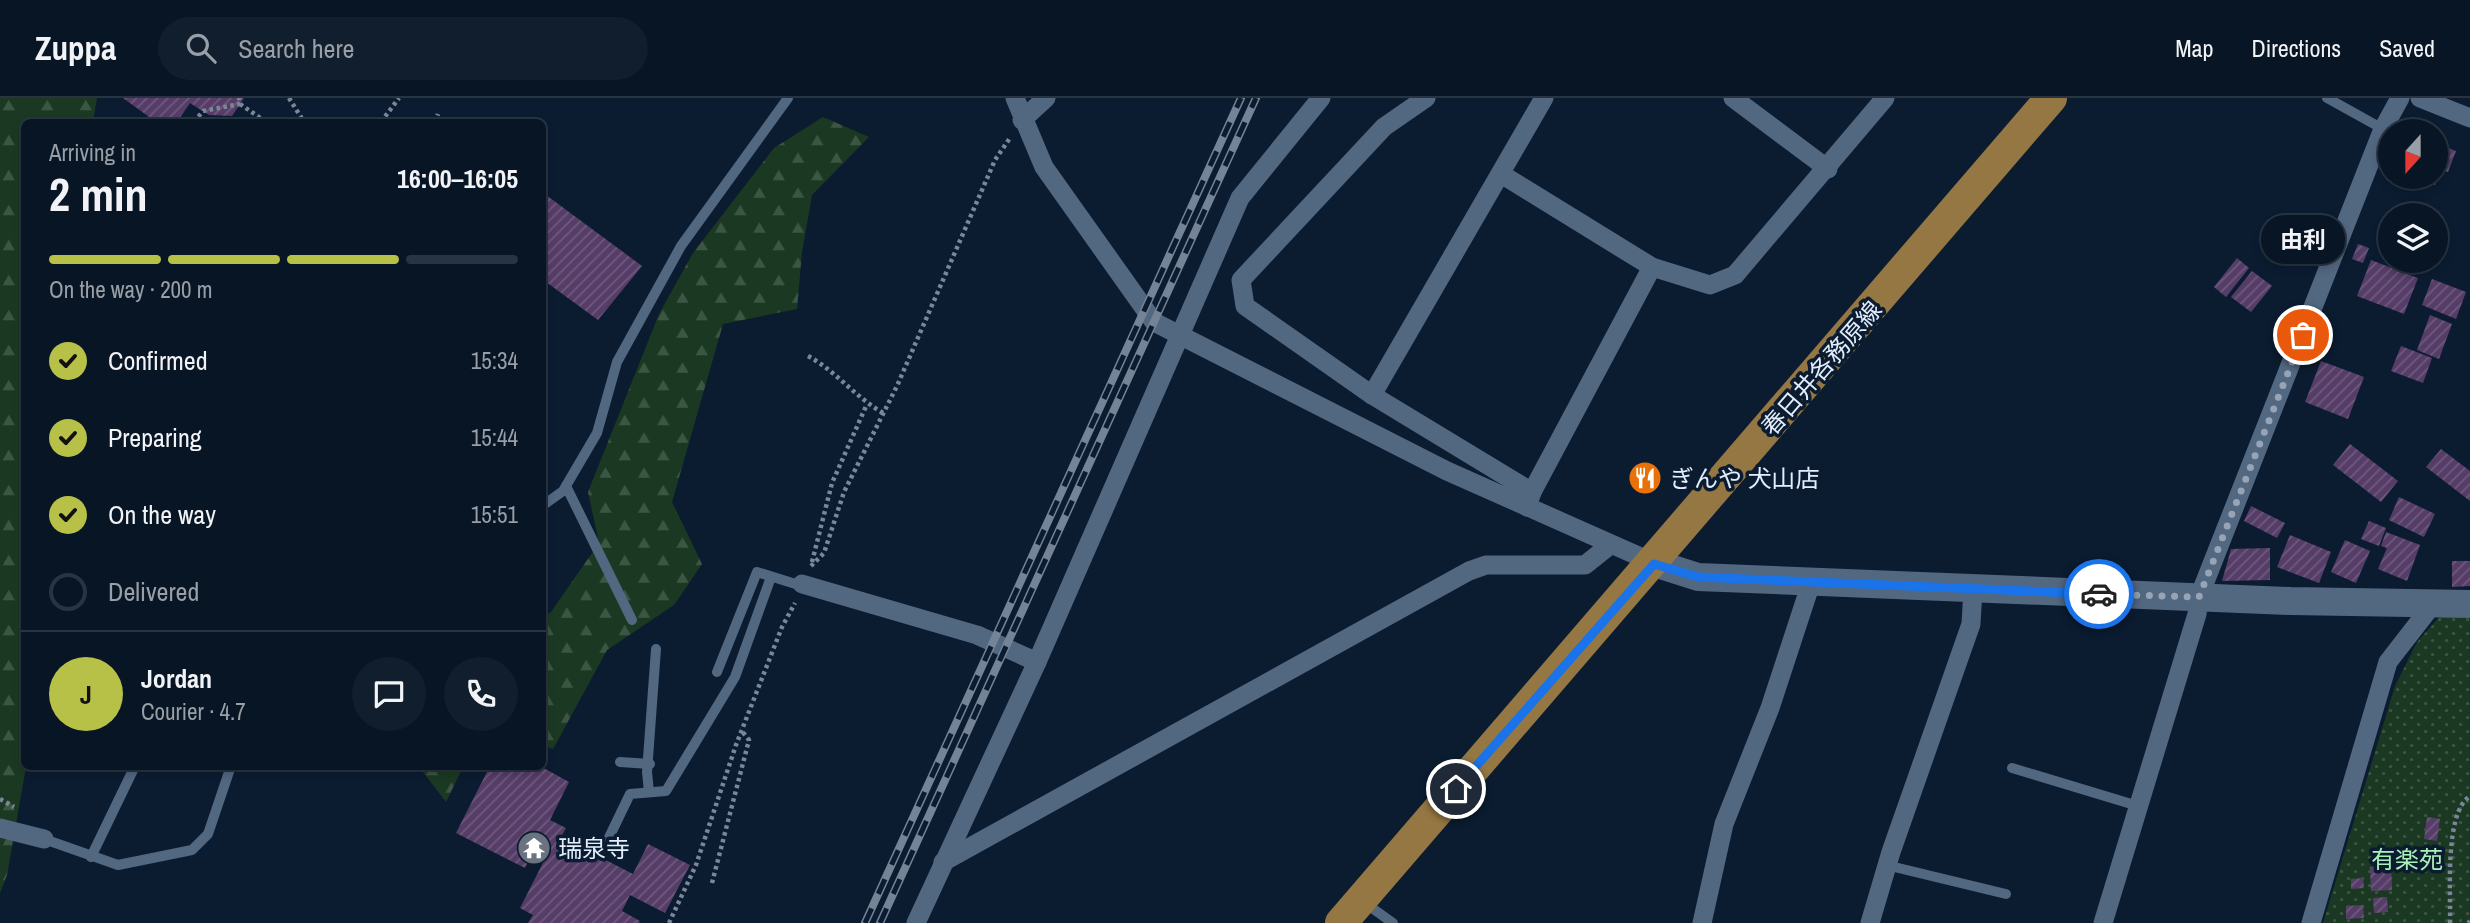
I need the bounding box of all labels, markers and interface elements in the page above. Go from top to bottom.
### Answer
search box [158,17,648,80]
text: Zuppa [35,26,116,70]
icon: search [182,29,220,67]
text: Search here [238,31,354,66]
text: Map [2175,32,2213,64]
text: Directions [2251,32,2341,64]
text: Saved [2379,32,2435,64]
north arrow [2378,119,2448,189]
map controls [2378,119,2448,273]
text: Arriving in [49,137,136,168]
text: 16:00–16:05 [397,161,518,196]
text: 2 min [49,163,148,225]
button: layers [2378,203,2448,273]
callout: 由利 [2261,216,2345,265]
text: 由利 [2280,224,2326,255]
text: On the way · 200 m [49,274,213,305]
street label: 春日井各務原線 [1754,294,1888,442]
pin [2273,305,2333,365]
icon: bag [2284,316,2322,354]
icon: check [49,342,87,380]
text: Confirmed [108,343,208,378]
text: 15:34 [471,345,518,376]
icon: check [49,419,87,457]
text: Preparing [108,420,202,455]
text: 15:44 [471,422,518,453]
restaurant icon: ぎんや 犬山店 [1626,459,1664,497]
place label: ぎんや 犬山店 [1670,462,1819,494]
icon: check [49,496,87,534]
text: On the way [108,497,216,532]
text: 15:51 [471,499,518,530]
courier [2064,559,2134,629]
text: Delivered [108,574,199,609]
icon: car [2080,575,2118,613]
button: chat [352,657,426,731]
button: phone [444,657,518,731]
text: Jordan [141,661,212,696]
text: J [80,677,92,712]
text: Courier · 4.7 [141,696,246,727]
pin [1426,759,1486,819]
icon: home [1437,770,1475,808]
temple icon: 瑞泉寺 [515,829,553,867]
place label: 瑞泉寺 [558,832,630,864]
park label: 有楽苑 [2371,843,2443,875]

